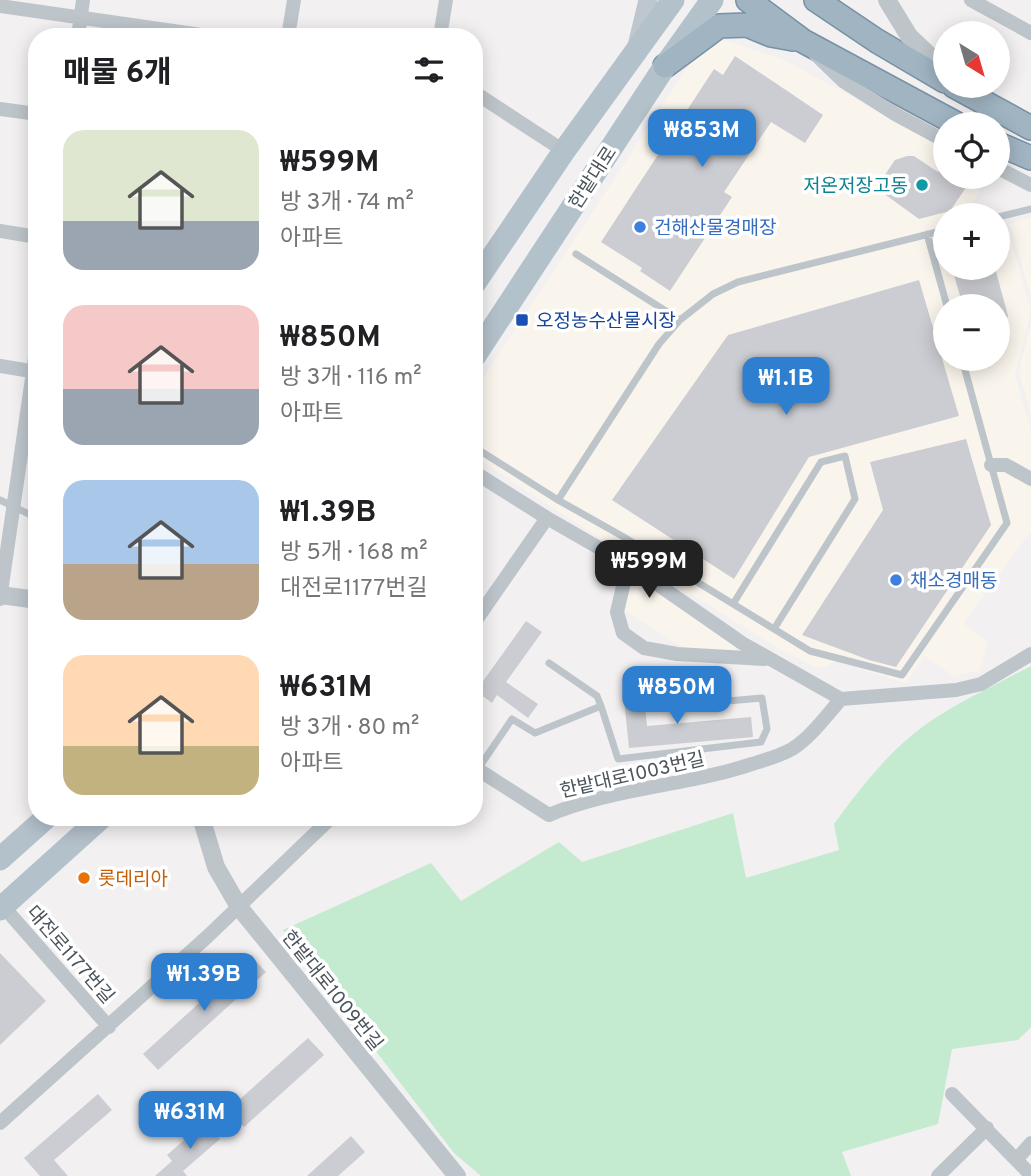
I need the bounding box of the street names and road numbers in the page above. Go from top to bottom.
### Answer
street label: 한밭대로 [565,142,623,214]
street label: 한밭대로1003번길 [558,748,707,804]
street label: 대전로1177번길 [20,901,119,1009]
street label: 한밭대로1009번길 [276,926,387,1056]

